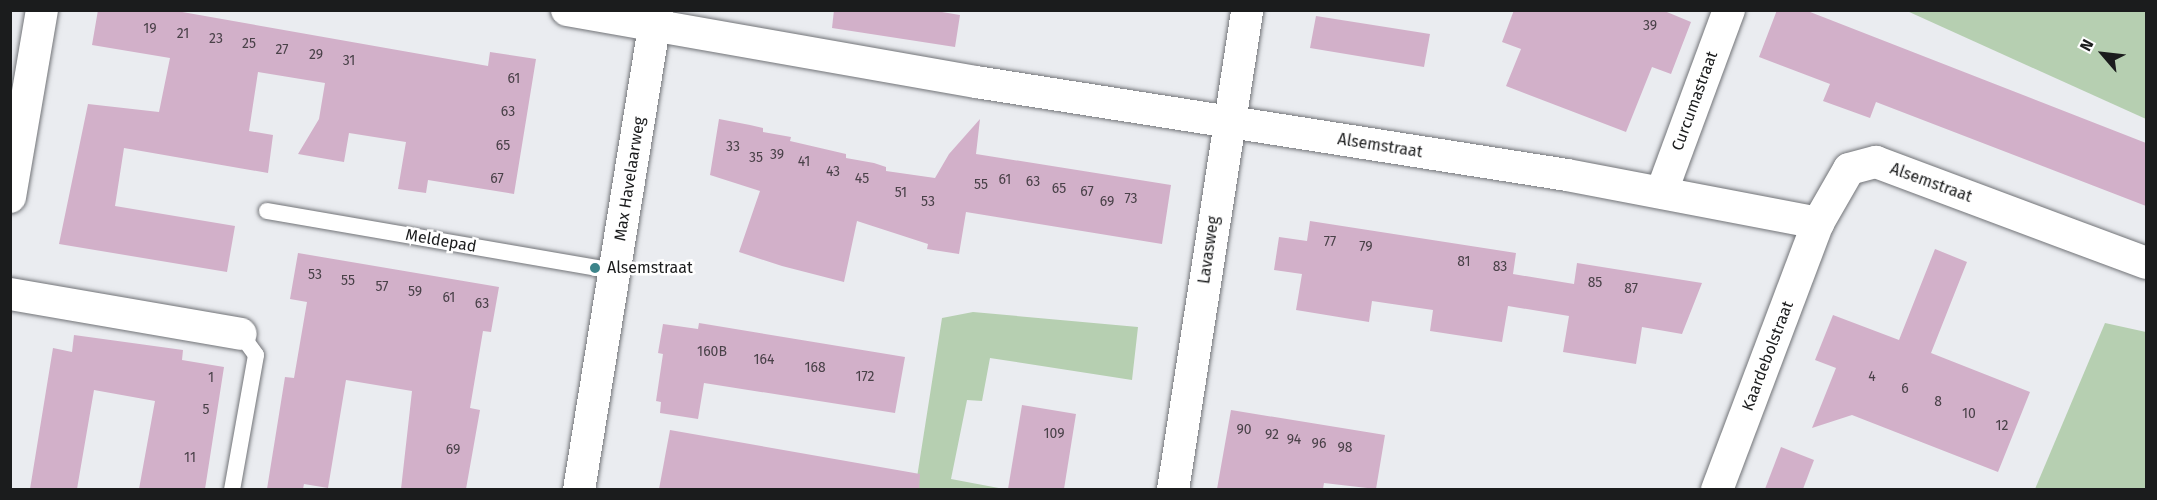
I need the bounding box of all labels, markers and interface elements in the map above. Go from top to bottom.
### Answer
house number: 39 [1643,18,1657,34]
house number: 19 [143,21,157,37]
north arrow [2073,24,2133,84]
house number: 21 [177,26,189,42]
house number: 23 [209,31,223,47]
house number: 25 [242,36,256,52]
text: N [2076,36,2098,54]
house number: 27 [275,42,289,58]
house number: 29 [309,47,323,63]
street label: Curcumastraat [1668,49,1722,153]
house number: 31 [343,53,355,69]
house number: 61 [508,71,520,87]
house number: 63 [501,104,515,120]
street label: Max Havelaarweg [611,115,649,243]
street label: Alsemstraat [1336,130,1424,162]
house number: 65 [496,138,510,154]
house number: 33 [726,139,740,155]
house number: 39 [770,147,784,163]
house number: 35 [749,150,763,166]
house number: 41 [798,154,810,170]
street label: Alsemstraat [1887,159,1975,207]
house number: 43 [826,164,840,180]
house number: 67 [490,171,504,187]
house number: 45 [855,171,869,187]
house number: 61 [999,172,1011,188]
house number: 63 [1026,174,1040,190]
house number: 55 [974,177,988,193]
house number: 65 [1052,181,1066,197]
house number: 67 [1080,184,1094,200]
house number: 51 [895,185,907,201]
house number: 73 [1124,191,1138,207]
house number: 53 [921,194,935,210]
house number: 69 [1100,194,1114,210]
street label: Lavasweg [1195,215,1223,285]
street label: Meldepad [404,225,478,257]
house number: 77 [1324,234,1336,250]
house number: 79 [1359,239,1373,255]
house number: 81 [1457,254,1471,270]
place label: Alsemstraat [607,258,693,278]
house number: 83 [1493,259,1507,275]
marker: Alsemstraat [588,261,602,275]
house number: 53 [308,267,322,283]
house number: 55 [341,273,355,289]
house number: 85 [1588,275,1602,291]
house number: 57 [376,279,388,295]
house number: 87 [1624,281,1638,297]
house number: 59 [408,284,422,300]
house number: 61 [443,290,455,306]
house number: 63 [475,296,489,312]
street label: Kaardebolstraat [1738,298,1798,414]
house number: 160B [697,344,727,360]
house number: 164 [754,352,774,368]
house number: 168 [804,360,826,376]
house number: 172 [856,369,874,385]
house number: 4 [1868,369,1876,385]
house number: 1 [208,370,214,386]
house number: 6 [1901,381,1909,397]
house number: 8 [1934,394,1942,410]
house number: 5 [202,402,210,418]
house number: 10 [1962,406,1976,422]
house number: 12 [1996,418,2008,434]
house number: 90 [1236,422,1252,438]
house number: 109 [1043,426,1065,442]
house number: 92 [1265,427,1279,443]
house number: 94 [1287,432,1301,448]
house number: 96 [1312,436,1326,452]
house number: 98 [1337,440,1353,456]
house number: 69 [446,442,460,458]
house number: 11 [184,450,196,466]

